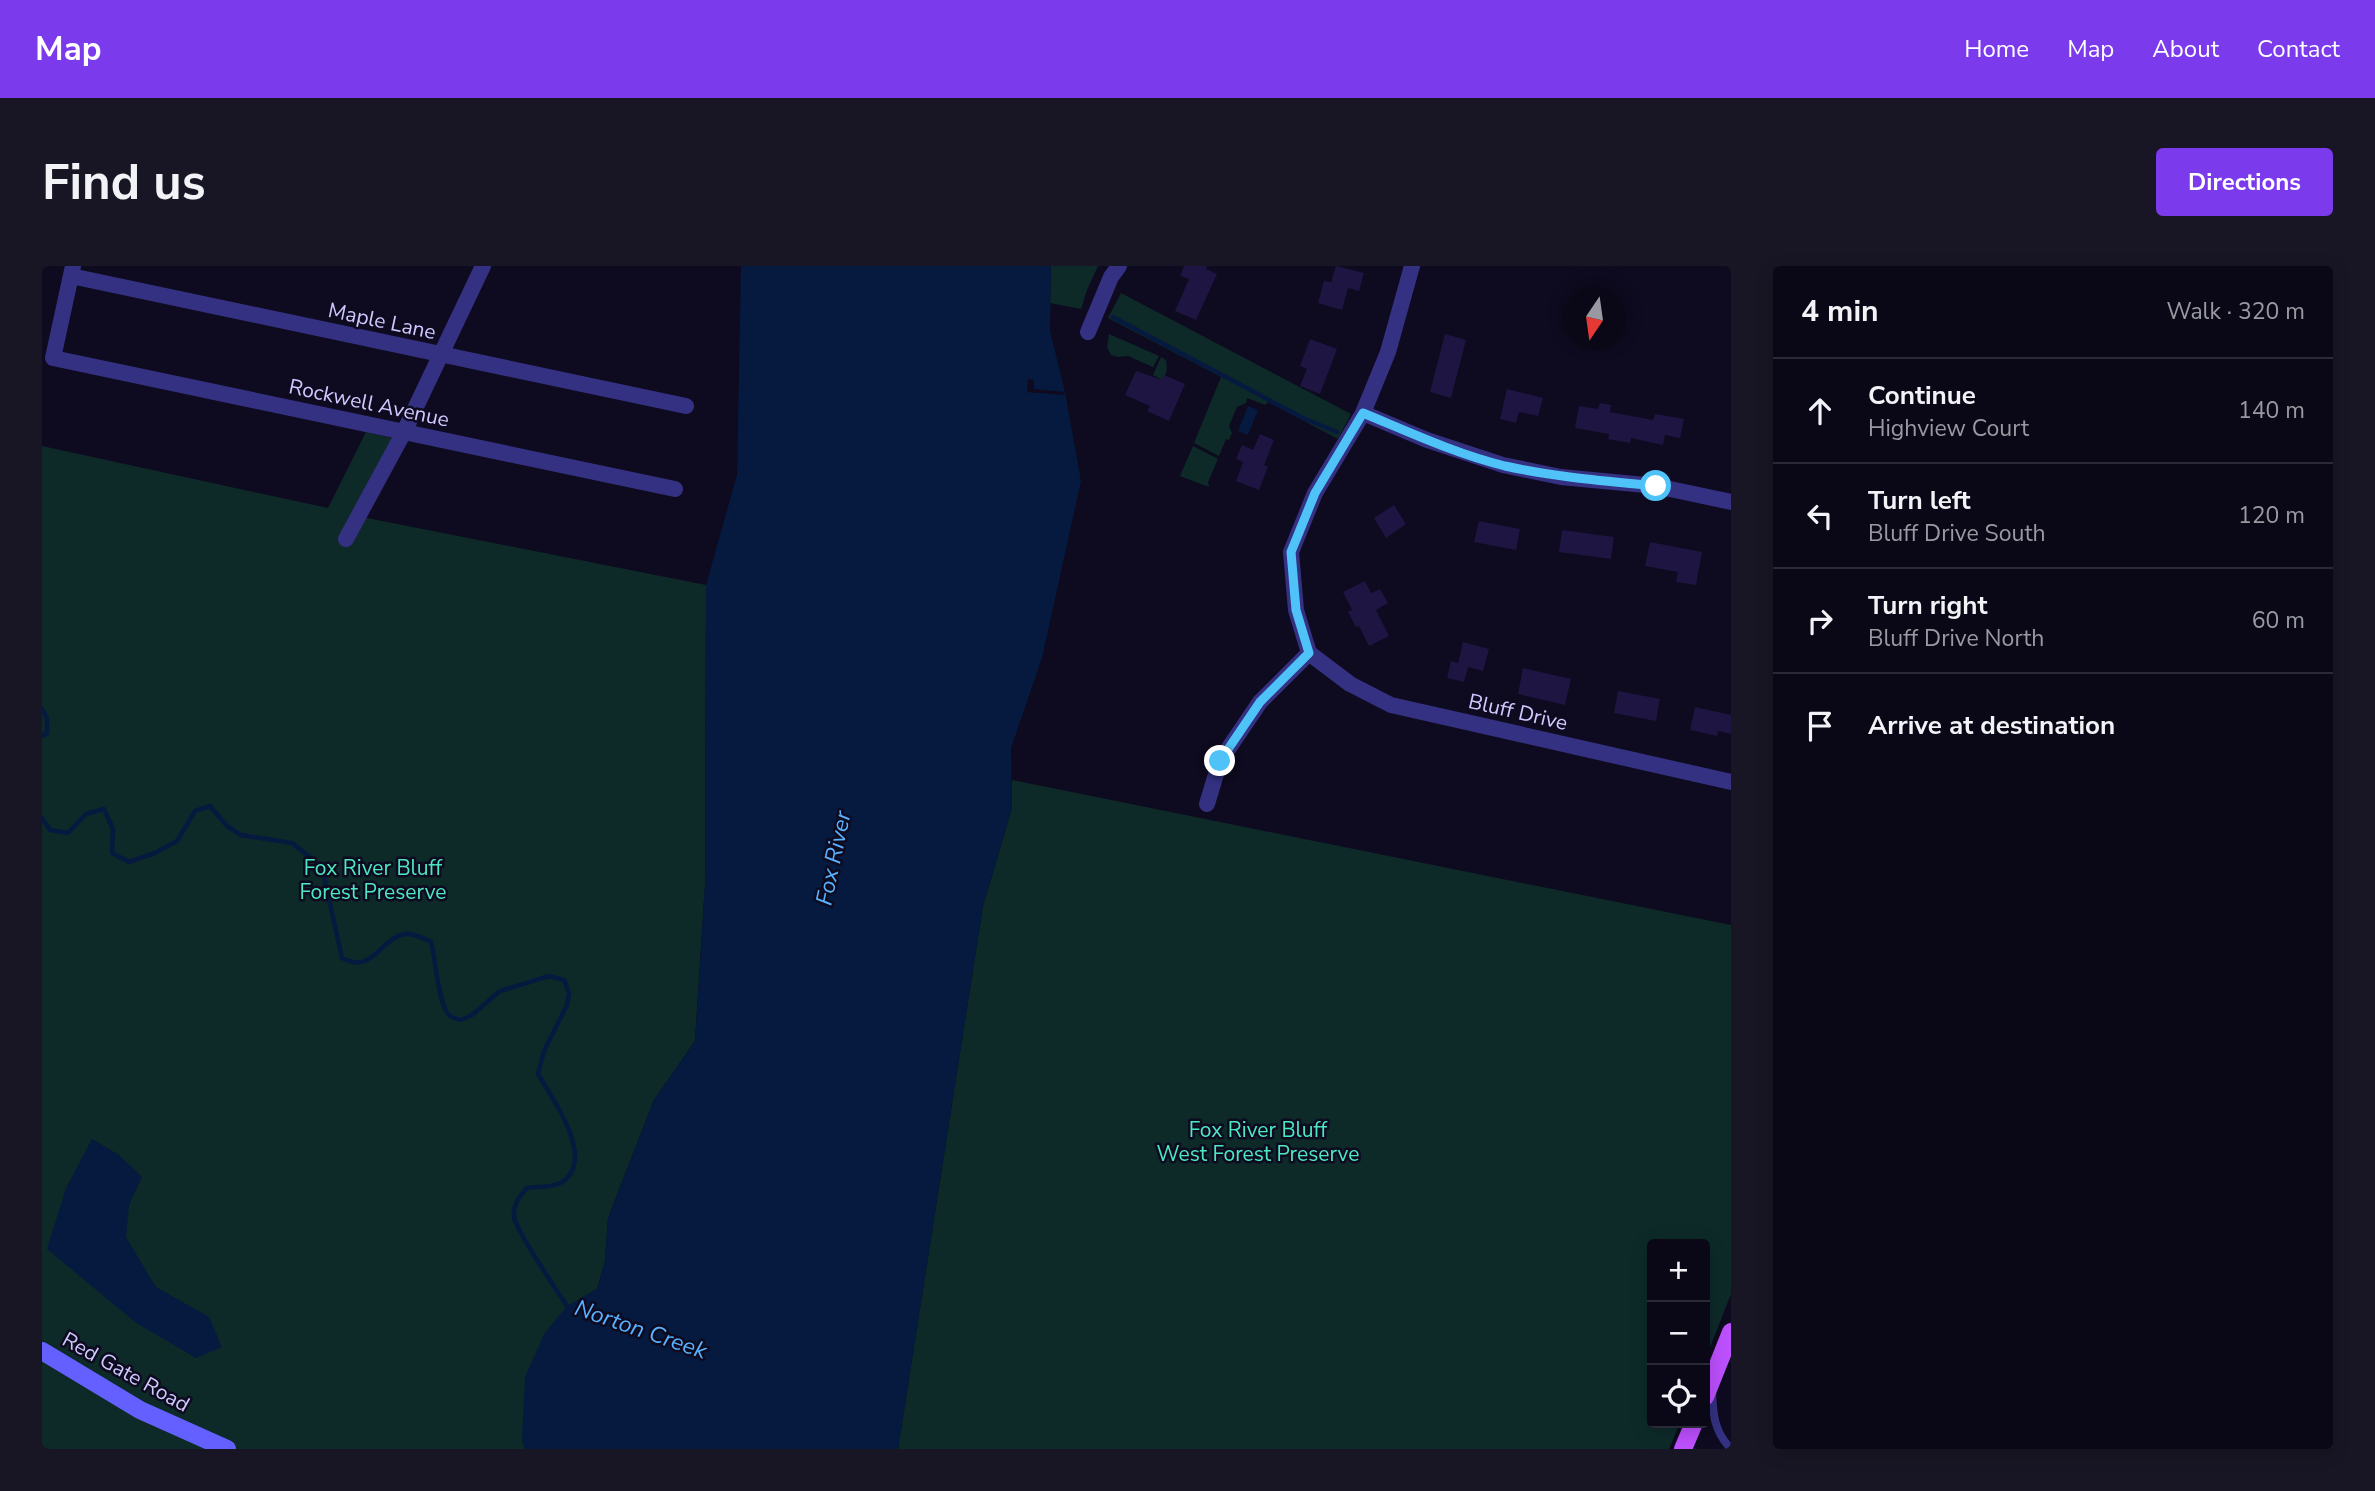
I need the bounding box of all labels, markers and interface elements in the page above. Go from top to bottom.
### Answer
text: Map [35,27,102,72]
text: Home [1964,33,2029,65]
text: Map [2067,33,2114,65]
text: About [2152,33,2219,65]
text: Contact [2257,33,2340,65]
button: Directions [2156,148,2333,216]
text: Find us [42,149,206,216]
north arrow [1563,287,1626,350]
text: 4 min [1801,291,1879,332]
street label: Maple Lane [325,296,439,346]
text: Walk · 320 m [2166,296,2305,327]
street label: Rockwell Avenue [286,372,452,434]
text: Continue [1868,378,1976,413]
icon: ahead [1801,392,1839,430]
text: 140 m [2238,395,2305,426]
text: Highview Court [1868,413,2029,444]
route start [1640,470,1671,501]
text: Turn left [1868,483,1971,518]
icon: left [1801,497,1839,535]
text: 120 m [2238,500,2305,531]
text: Bluff Drive South [1868,518,2046,549]
text: Turn right [1868,588,1987,623]
icon: right [1801,602,1839,640]
text: 60 m [2252,605,2305,636]
text: Bluff Drive North [1868,623,2044,654]
street label: Bluff Drive [1466,687,1570,737]
icon: arrive [1801,707,1839,745]
text: Arrive at destination [1868,708,2115,743]
route end [1204,745,1235,776]
water label: Fox River [808,807,859,908]
park label: Fox River Bluff Forest Preserve [300,854,446,906]
park label: Fox River Bluff West Forest Preserve [1157,1116,1359,1168]
map controls [1647,1239,1710,1428]
button: + [1647,1239,1710,1302]
water label: Norton Creek [571,1292,712,1367]
button: − [1647,1302,1710,1365]
street label: Red Gate Road [57,1325,195,1419]
button: locate [1647,1365,1710,1428]

